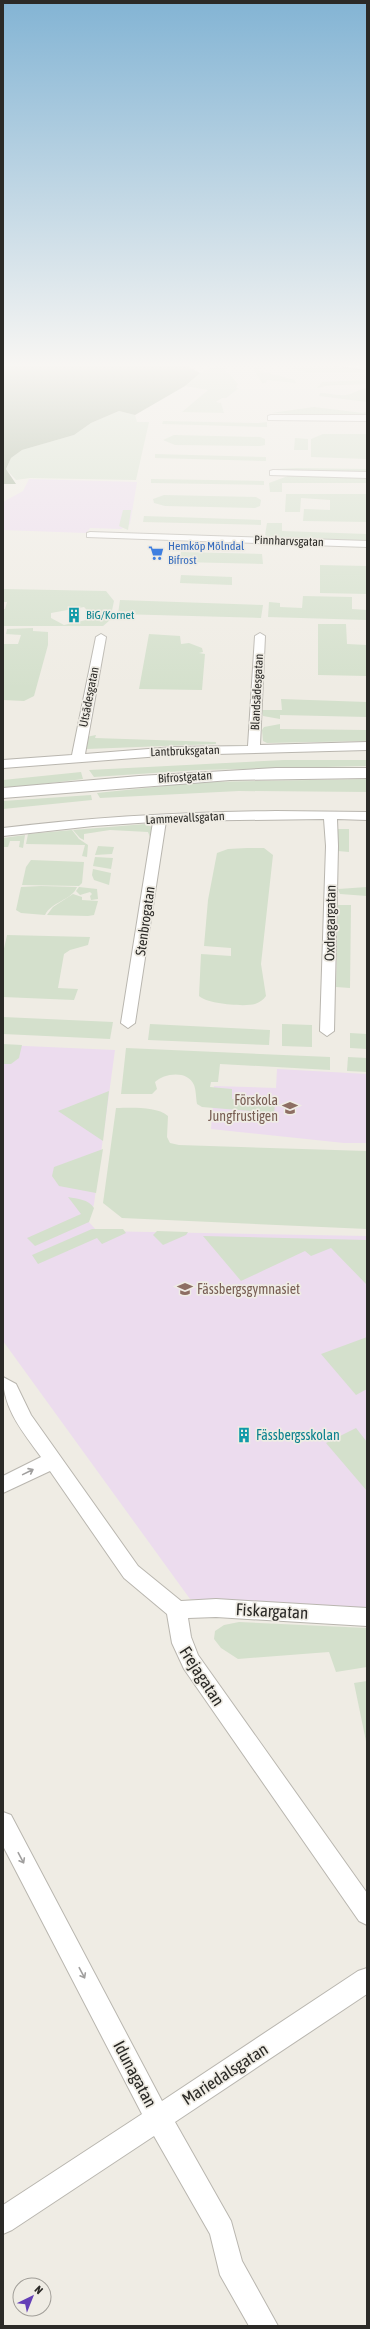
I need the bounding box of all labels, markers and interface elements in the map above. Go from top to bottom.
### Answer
street label: Pinnharvsgatan [254,533,324,549]
place label: Hemköp Mölndal Bifrost [168,539,245,567]
supermarket icon: Hemköp Mölndal Bifrost [147,544,165,562]
building icon: BiG/Kornet [65,606,83,624]
place label: BiG/Kornet [86,608,135,622]
street label: Blandsädesgatan [248,653,266,731]
street label: Utsädesgatan [76,666,102,728]
street label: Lantbruksgatan [150,743,220,759]
street label: Bifrostgatan [158,768,212,786]
street label: Lammevallsgatan [145,809,225,827]
street label: Stenbrogatan [132,885,158,957]
street label: Oxdragargatan [321,885,339,961]
place label: Förskola Jungfrustigen [208,1092,278,1124]
school or university icon: Förskola Jungfrustigen [281,1099,299,1117]
school or university icon: Fässbergsgymnasiet [176,1280,194,1298]
place label: Fässbergsgymnasiet [197,1281,300,1297]
building icon: Fässbergsskolan [235,1426,253,1444]
place label: Fässbergsskolan [256,1427,340,1443]
one-way arrow [21,1468,33,1475]
street label: Fiskargatan [235,1599,309,1623]
street label: Frejagatan [175,1642,229,1710]
one-way arrow [18,1851,25,1863]
one-way arrow [78,1966,86,1978]
street label: Idunagatan [109,2037,161,2111]
street label: Mariedalsgatan [178,2039,272,2109]
north arrow [12,2277,52,2317]
text: N [32,2283,45,2296]

